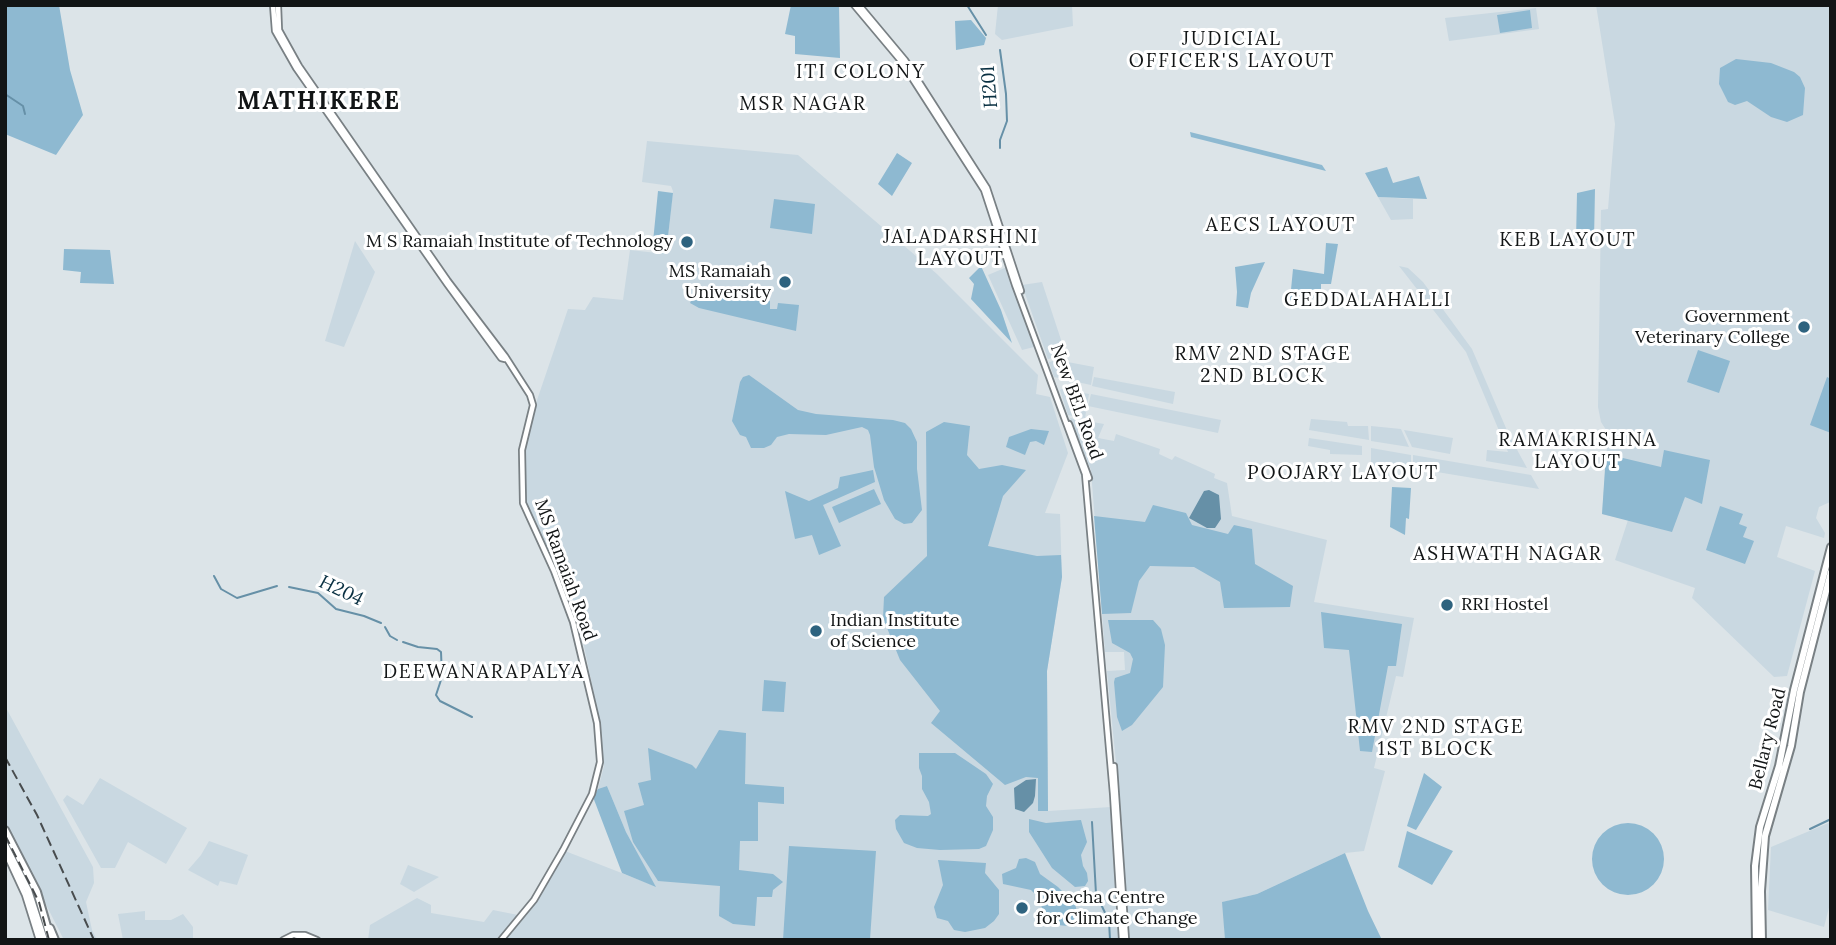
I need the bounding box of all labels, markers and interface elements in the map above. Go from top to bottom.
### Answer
district label: JUDICIAL OFFICER'S LAYOUT [1131,29,1333,73]
district label: ITI COLONY [797,62,925,84]
water label: H201 [977,65,1003,109]
district label: MATHIKERE [238,88,400,116]
district label: MSR NAGAR [740,94,866,116]
district label: AECS LAYOUT [1207,215,1355,237]
district label: JALADARSHINI LAYOUT [884,227,1038,271]
district label: KEB LAYOUT [1501,230,1635,252]
place label: M S Ramaiah Institute of Technology [366,231,673,253]
marker: M S Ramaiah Institute of Technology [679,234,695,250]
place label: MS Ramaiah University [668,261,771,304]
marker: MS Ramaiah University [777,274,793,290]
district label: GEDDALAHALLI [1285,290,1451,312]
place label: Government Veterinary College [1635,306,1790,348]
marker: Government Veterinary College [1796,319,1812,335]
street label: New BEL Road [1045,341,1107,463]
district label: RMV 2ND STAGE 2ND BLOCK [1176,344,1350,388]
district label: RAMAKRISHNA LAYOUT [1500,430,1656,474]
district label: POOJARY LAYOUT [1249,463,1437,485]
street label: MS Ramaiah Road [529,496,601,644]
district label: ASHWATH NAGAR [1415,544,1601,566]
water label: H204 [315,571,367,611]
place label: RRI Hostel [1461,594,1548,616]
marker: RRI Hostel [1439,597,1455,613]
place label: Indian Institute of Science [830,610,959,652]
marker: Indian Institute of Science [808,623,824,639]
district label: DEEWANARAPALYA [385,662,583,684]
street label: Bellary Road [1745,686,1791,792]
district label: RMV 2ND STAGE 1ST BLOCK [1349,717,1523,761]
place label: Divecha Centre for Climate Change [1036,887,1197,930]
marker: Divecha Centre for Climate Change [1014,900,1030,916]

